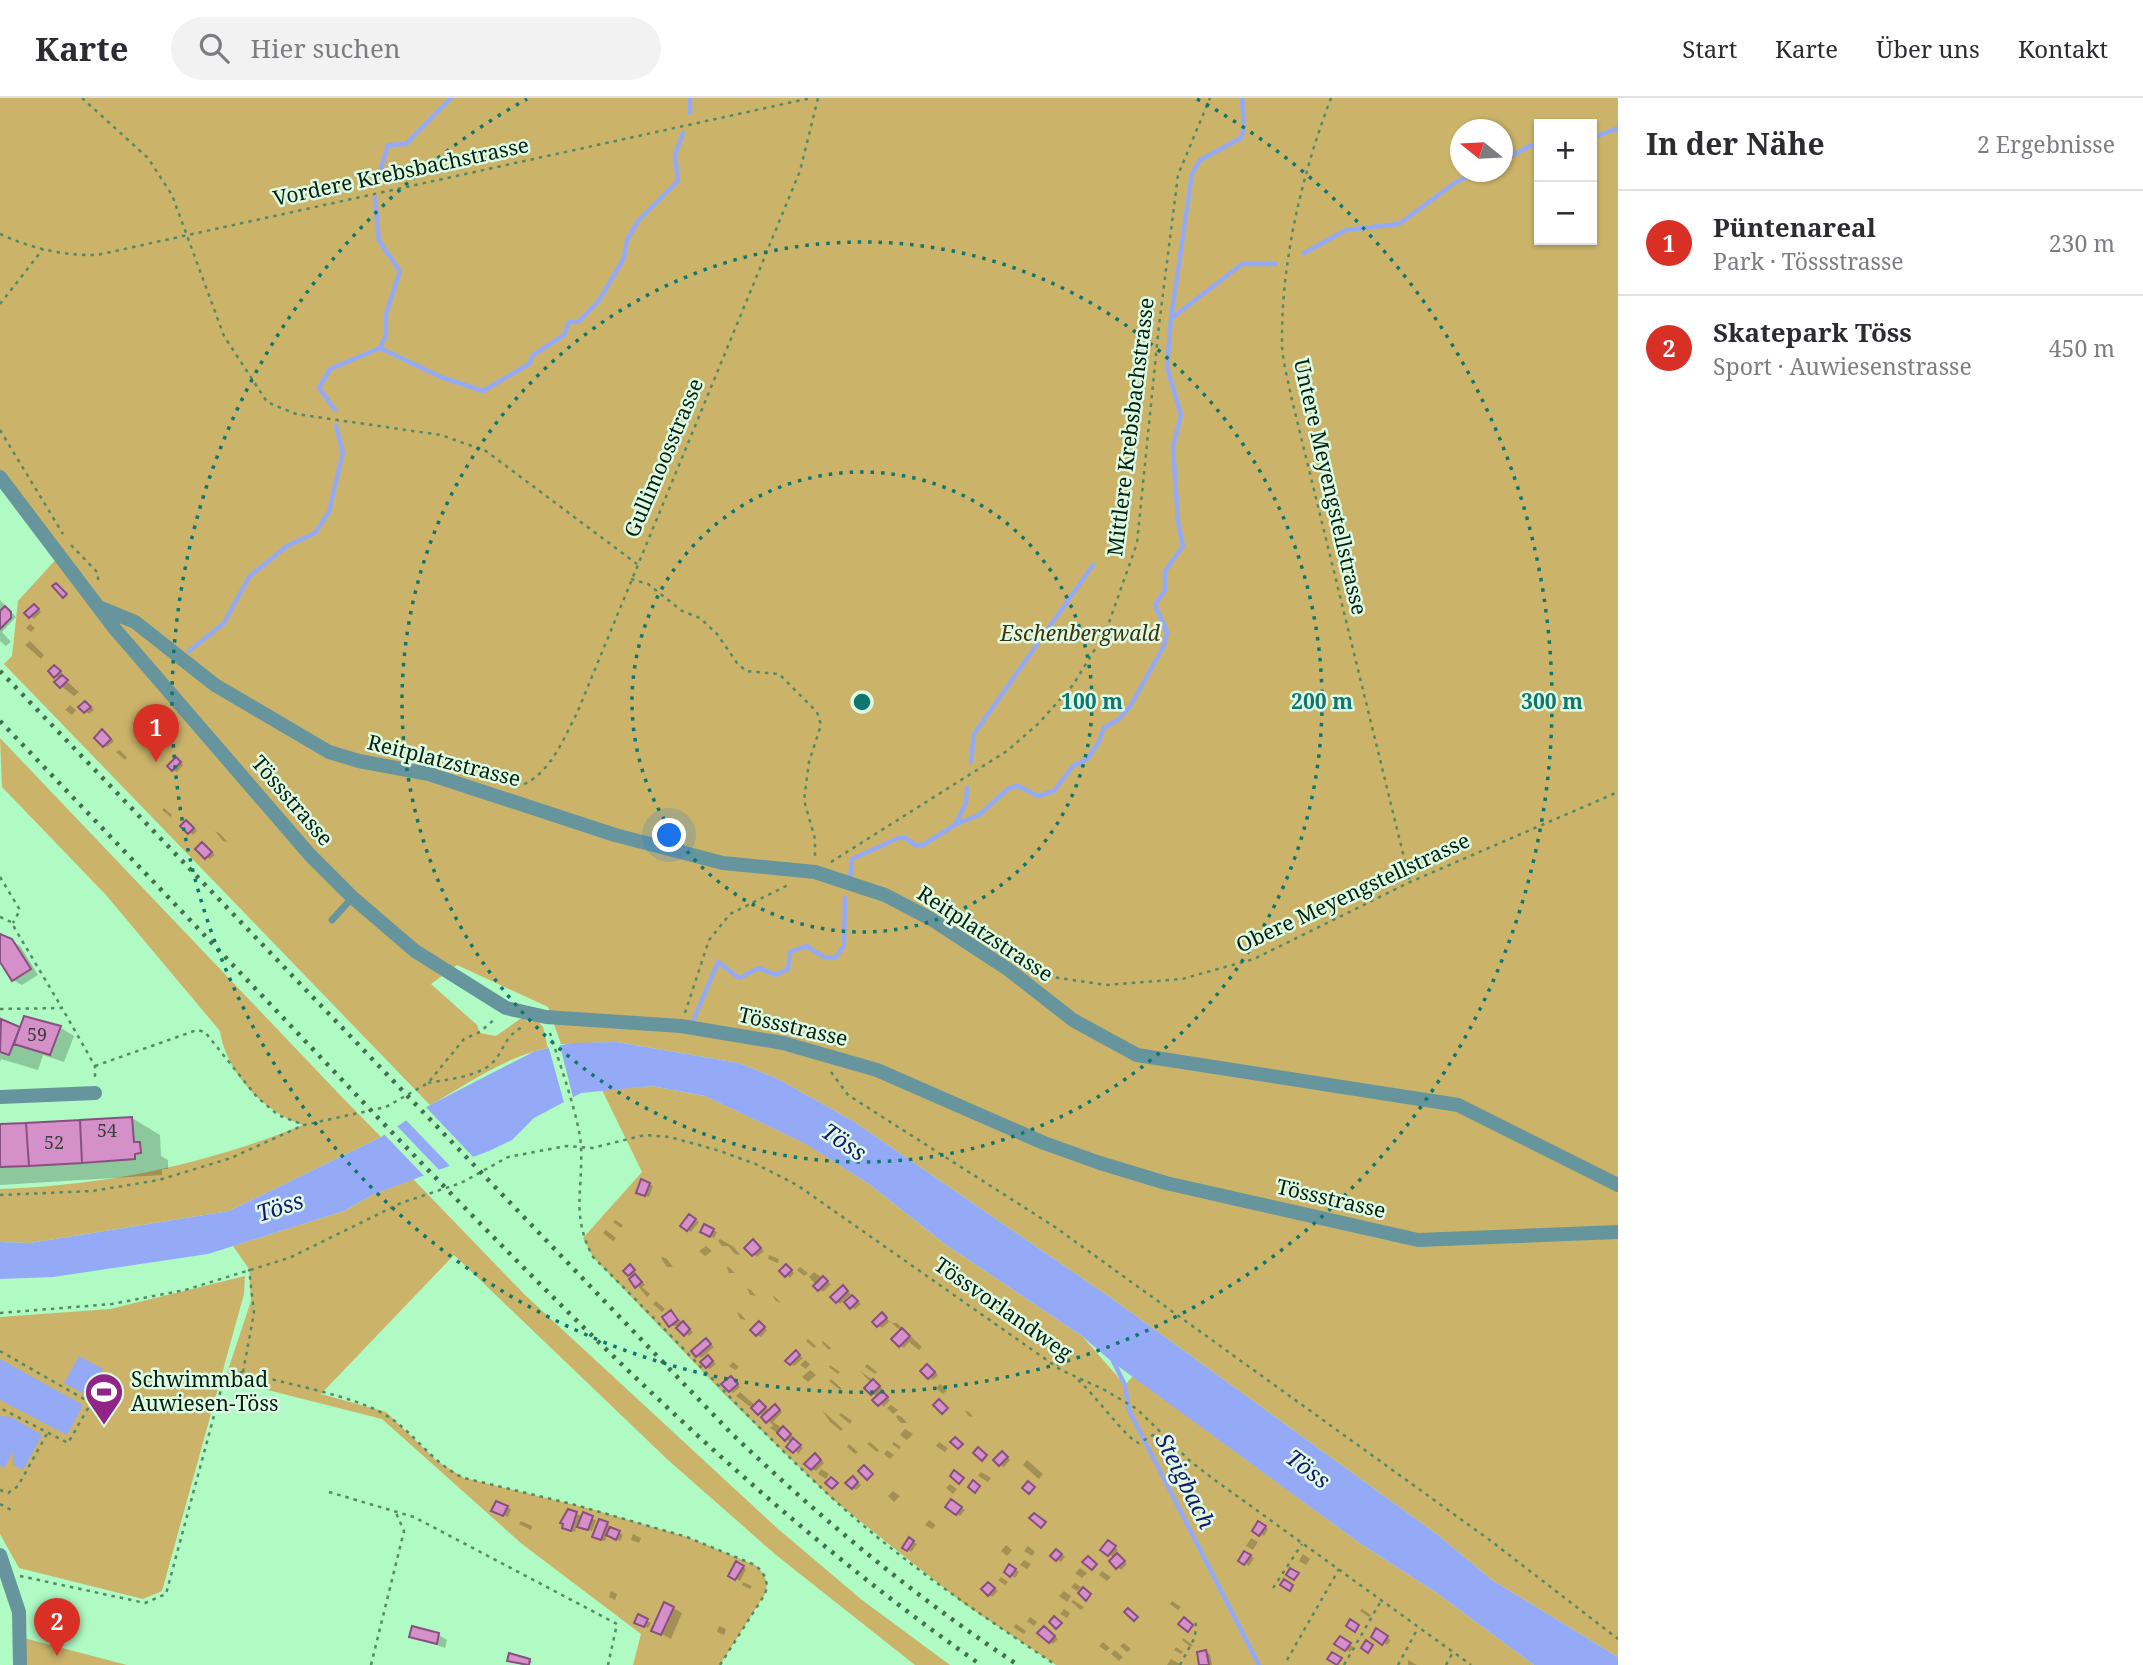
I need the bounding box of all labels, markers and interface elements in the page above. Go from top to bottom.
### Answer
search box [171,17,661,80]
text: Karte [35,26,129,71]
icon: search [195,29,233,67]
text: Hier suchen [251,30,401,66]
text: Start [1682,32,1737,65]
text: Karte [1775,32,1838,65]
text: Über uns [1876,32,1980,65]
text: Kontakt [2018,32,2108,65]
north arrow [1450,119,1513,182]
map controls [1534,119,1597,245]
button: + [1534,119,1597,182]
text: In der Nähe [1646,123,1825,164]
text: 2 Ergebnisse [1977,128,2115,160]
street label: Vordere Krebsbachstrasse [270,130,531,212]
button: − [1534,182,1597,245]
text: Püntenareal [1713,209,1876,245]
text: 1 [1663,227,1676,259]
text: 230 m [2049,227,2115,259]
text: Park · Tössstrasse [1713,245,1904,277]
street label: Mittlere Krebsbachstrasse [1100,296,1160,558]
text: Skatepark Töss [1713,314,1912,350]
text: 2 [1663,332,1676,364]
text: 450 m [2049,332,2115,364]
text: Sport · Auwiesenstrasse [1713,350,1972,382]
street label: Untere Meyengstellstrasse [1288,356,1374,618]
street label: Gullimoosstrasse [617,374,709,541]
park label: Eschenbergwald [999,619,1161,647]
text: 100 m [1061,687,1123,715]
text: 200 m [1291,687,1353,715]
text: 300 m [1521,687,1583,715]
centre of rings [850,690,874,714]
pin: 1 [133,704,179,762]
street label: Reitplatzstrasse [365,727,524,793]
street label: Tössstrasse [246,749,340,851]
your location [652,818,686,852]
street label: Obere Meyengstellstrasse [1231,826,1474,959]
street label: Reitplatzstrasse [912,879,1059,988]
street label: Tössstrasse [736,1000,851,1052]
house number: 59 [27,1022,47,1046]
water label: Töss [816,1114,874,1168]
house number: 54 [97,1118,117,1142]
house number: 52 [44,1130,64,1154]
street label: Tössstrasse [1274,1172,1389,1224]
water label: Töss [252,1183,308,1229]
street label: Tössvorlandweg [929,1250,1079,1367]
place label: Schwimmbad Auwiesen-Töss [131,1365,278,1417]
sports icon: Schwimmbad Auwiesen-Töss [83,1371,125,1426]
water label: Steigbach [1148,1427,1224,1534]
water label: Töss [1280,1441,1338,1496]
pin: 2 [34,1598,80,1656]

